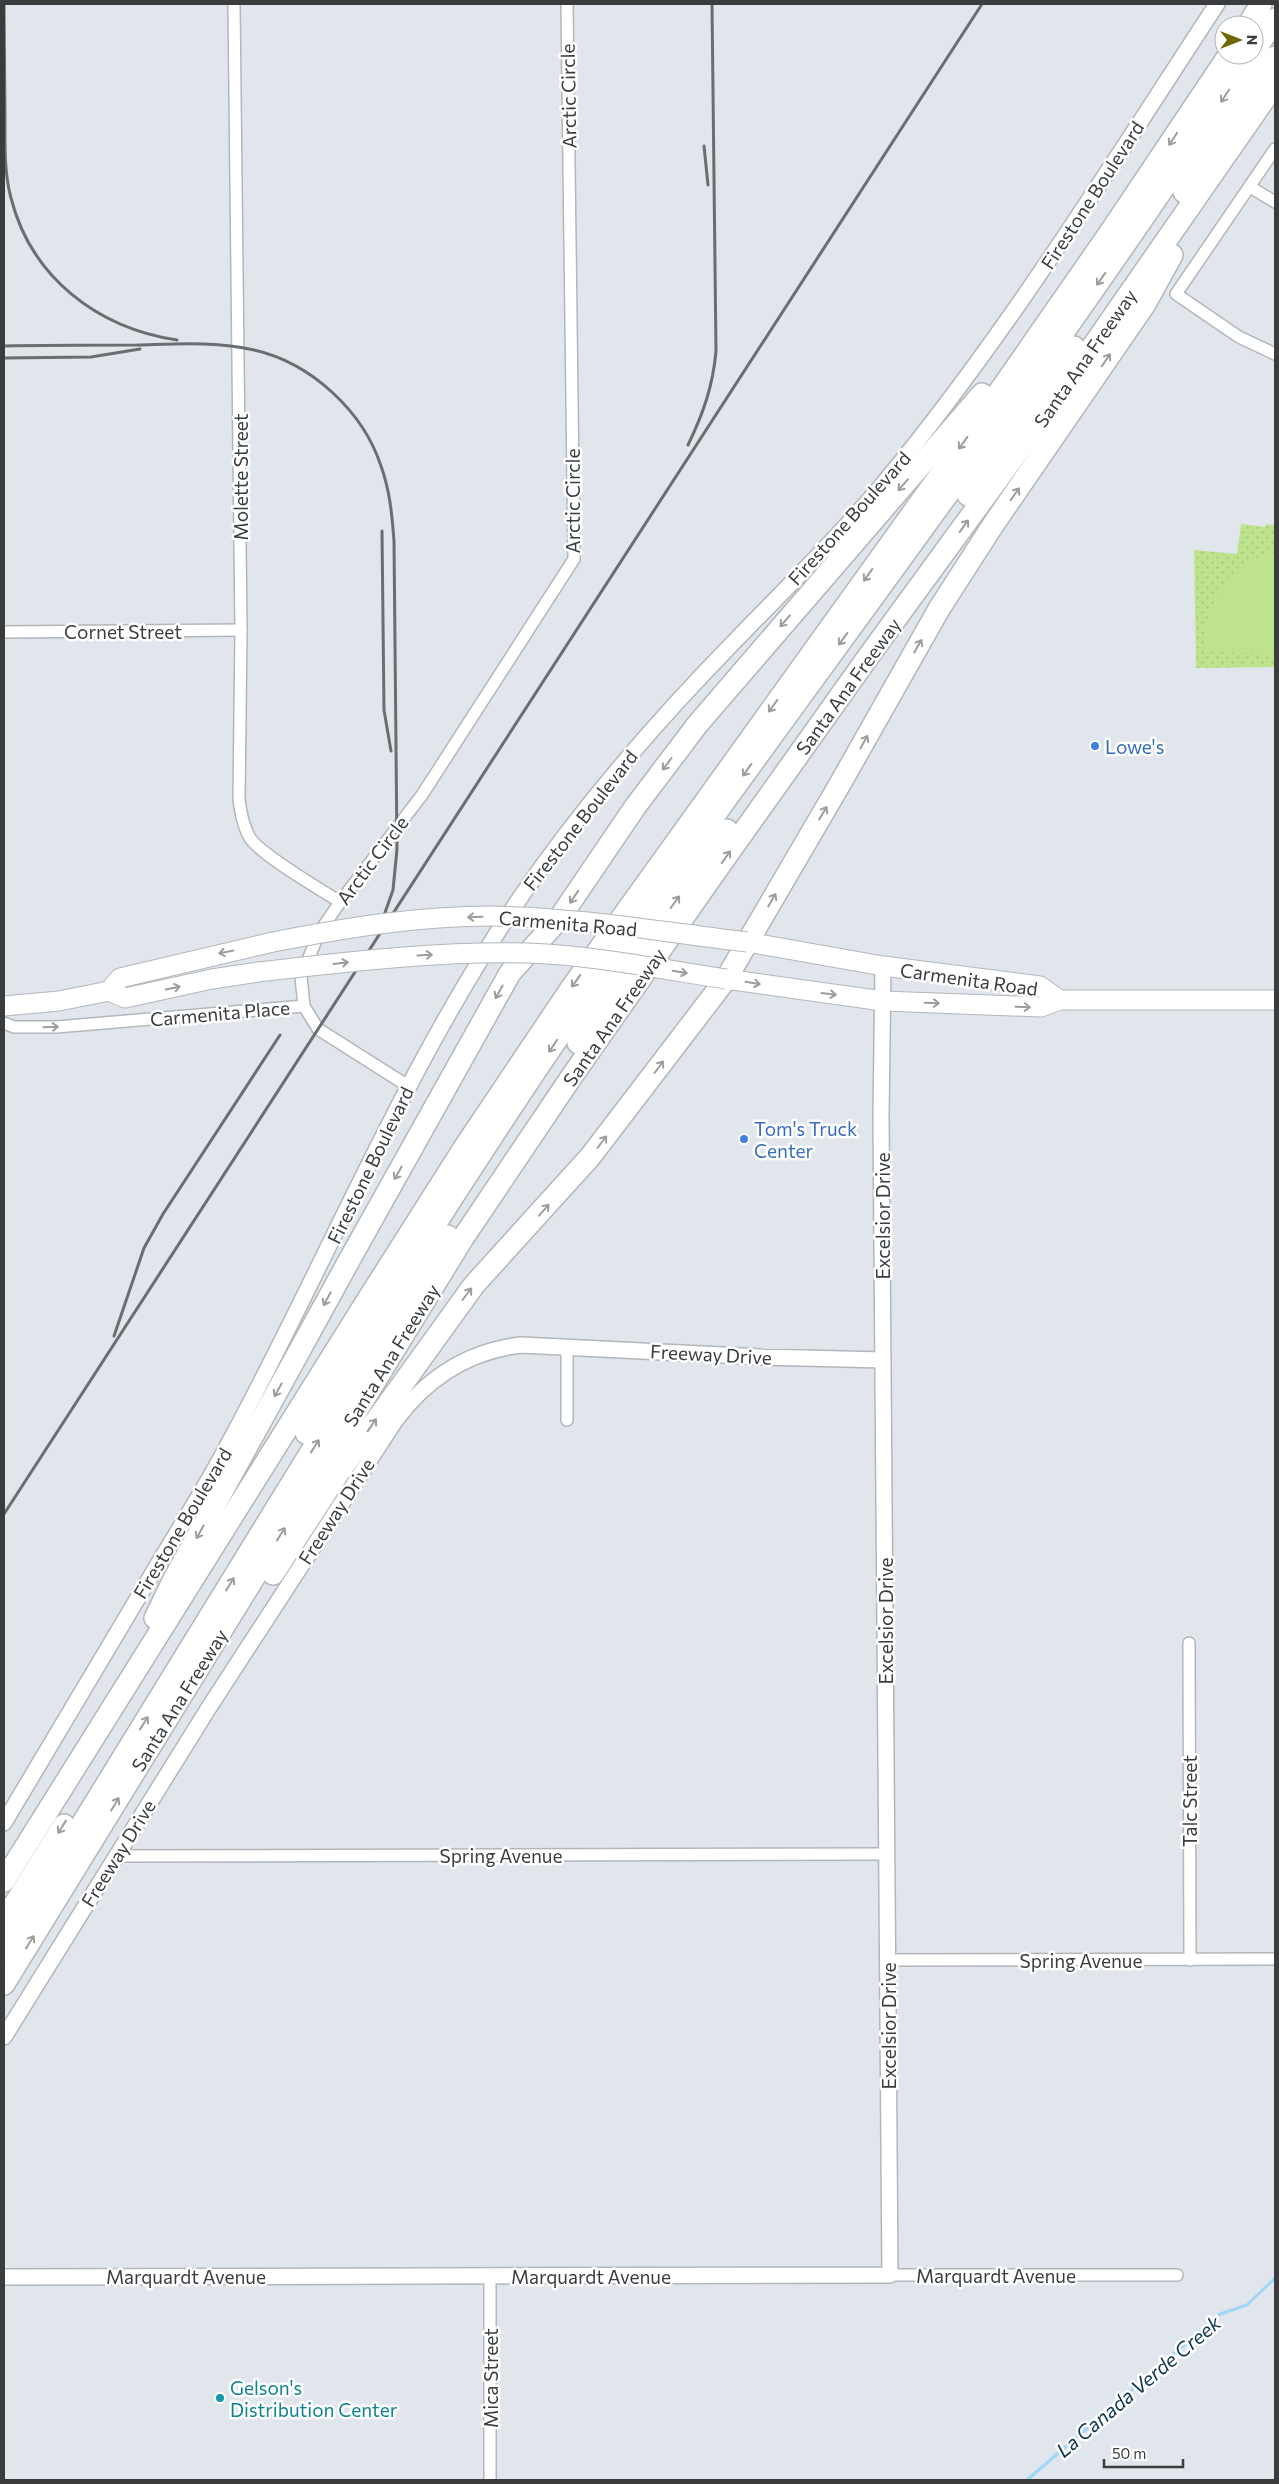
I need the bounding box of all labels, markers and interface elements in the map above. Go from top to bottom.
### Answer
north arrow [1214,15,1264,65]
text: N [1244,35,1261,45]
street label: Arctic Circle [556,43,580,149]
one-way arrow [1220,89,1231,103]
street label: Firestone Boulevard [1036,117,1148,273]
one-way arrow [1168,132,1178,146]
one-way arrow [1096,272,1106,286]
street label: Santa Ana Freeway [1029,284,1141,431]
one-way arrow [1101,353,1111,367]
street label: Molette Street [229,413,252,541]
one-way arrow [958,436,968,450]
street label: Firestone Boulevard [783,446,915,590]
street label: Arctic Circle [561,449,584,553]
one-way arrow [897,478,908,491]
one-way arrow [1009,488,1020,501]
one-way arrow [958,520,969,533]
one-way arrow [863,568,873,582]
street label: Santa Ana Freeway [791,613,905,759]
one-way arrow [779,614,791,627]
street label: Cornet Street [64,620,182,643]
one-way arrow [838,631,848,645]
one-way arrow [913,639,923,653]
one-way arrow [767,699,778,713]
one-way arrow [859,735,869,750]
place label: Lowe's [1105,735,1164,758]
marker: Lowe's [1089,740,1101,752]
street label: Firestone Boulevard [518,745,642,895]
one-way arrow [662,757,672,771]
one-way arrow [742,763,752,777]
one-way arrow [818,806,828,820]
street label: Arctic Circle [331,811,413,909]
one-way arrow [721,850,731,864]
one-way arrow [569,890,579,904]
one-way arrow [767,893,777,908]
one-way arrow [670,895,680,909]
street label: Carmenita Road [498,906,638,940]
one-way arrow [467,912,483,921]
street label: Santa Ana Freeway [558,943,670,1090]
one-way arrow [218,948,234,957]
one-way arrow [417,951,433,960]
one-way arrow [333,958,349,968]
street label: Carmenita Road [899,958,1039,1000]
one-way arrow [672,968,688,978]
one-way arrow [571,974,581,988]
one-way arrow [745,979,761,989]
one-way arrow [164,983,180,992]
one-way arrow [494,984,503,999]
one-way arrow [821,989,837,999]
street label: Carmenita Place [149,995,291,1031]
one-way arrow [923,998,939,1007]
one-way arrow [1014,1002,1030,1011]
one-way arrow [43,1023,59,1032]
one-way arrow [547,1038,557,1052]
one-way arrow [653,1061,664,1074]
street label: Firestone Boulevard [322,1083,418,1247]
place label: Tom's Truck Center [754,1117,857,1162]
marker: Tom's Truck Center [738,1133,750,1145]
one-way arrow [596,1136,607,1149]
street label: Excelsior Drive [871,1152,894,1280]
one-way arrow [393,1166,403,1181]
one-way arrow [538,1204,549,1217]
street label: Santa Ana Freeway [338,1280,444,1430]
one-way arrow [462,1287,472,1301]
one-way arrow [322,1292,332,1307]
street label: Freeway Drive [650,1339,772,1369]
one-way arrow [273,1382,283,1397]
one-way arrow [367,1419,377,1433]
one-way arrow [310,1439,320,1453]
street label: Firestone Boulevard [128,1443,236,1603]
street label: Freeway Drive [293,1454,379,1568]
one-way arrow [195,1525,205,1540]
one-way arrow [277,1527,287,1541]
street label: Excelsior Drive [874,1557,897,1685]
one-way arrow [225,1578,235,1592]
street label: Santa Ana Freeway [126,1625,232,1775]
one-way arrow [140,1716,150,1730]
street label: Talc Street [1178,1755,1201,1847]
street label: Freeway Drive [76,1795,160,1911]
one-way arrow [110,1798,120,1812]
one-way arrow [57,1820,67,1834]
street label: Spring Avenue [439,1844,563,1867]
one-way arrow [25,1936,35,1950]
street label: Spring Avenue [1019,1949,1143,1972]
street label: Excelsior Drive [877,1962,900,2090]
street label: Marquardt Avenue [916,2264,1076,2287]
street label: Marquardt Avenue [106,2265,266,2288]
street label: Marquardt Avenue [511,2265,671,2288]
water label: La Canada Verde Creek [1051,2309,1226,2462]
street label: Mica Street [479,2328,502,2428]
place label: Gelson's Distribution Center [230,2376,398,2421]
marker: Gelson's Distribution Center [214,2392,226,2404]
scale bar [1104,2436,1183,2468]
text: 50 m [1112,2444,1146,2462]

